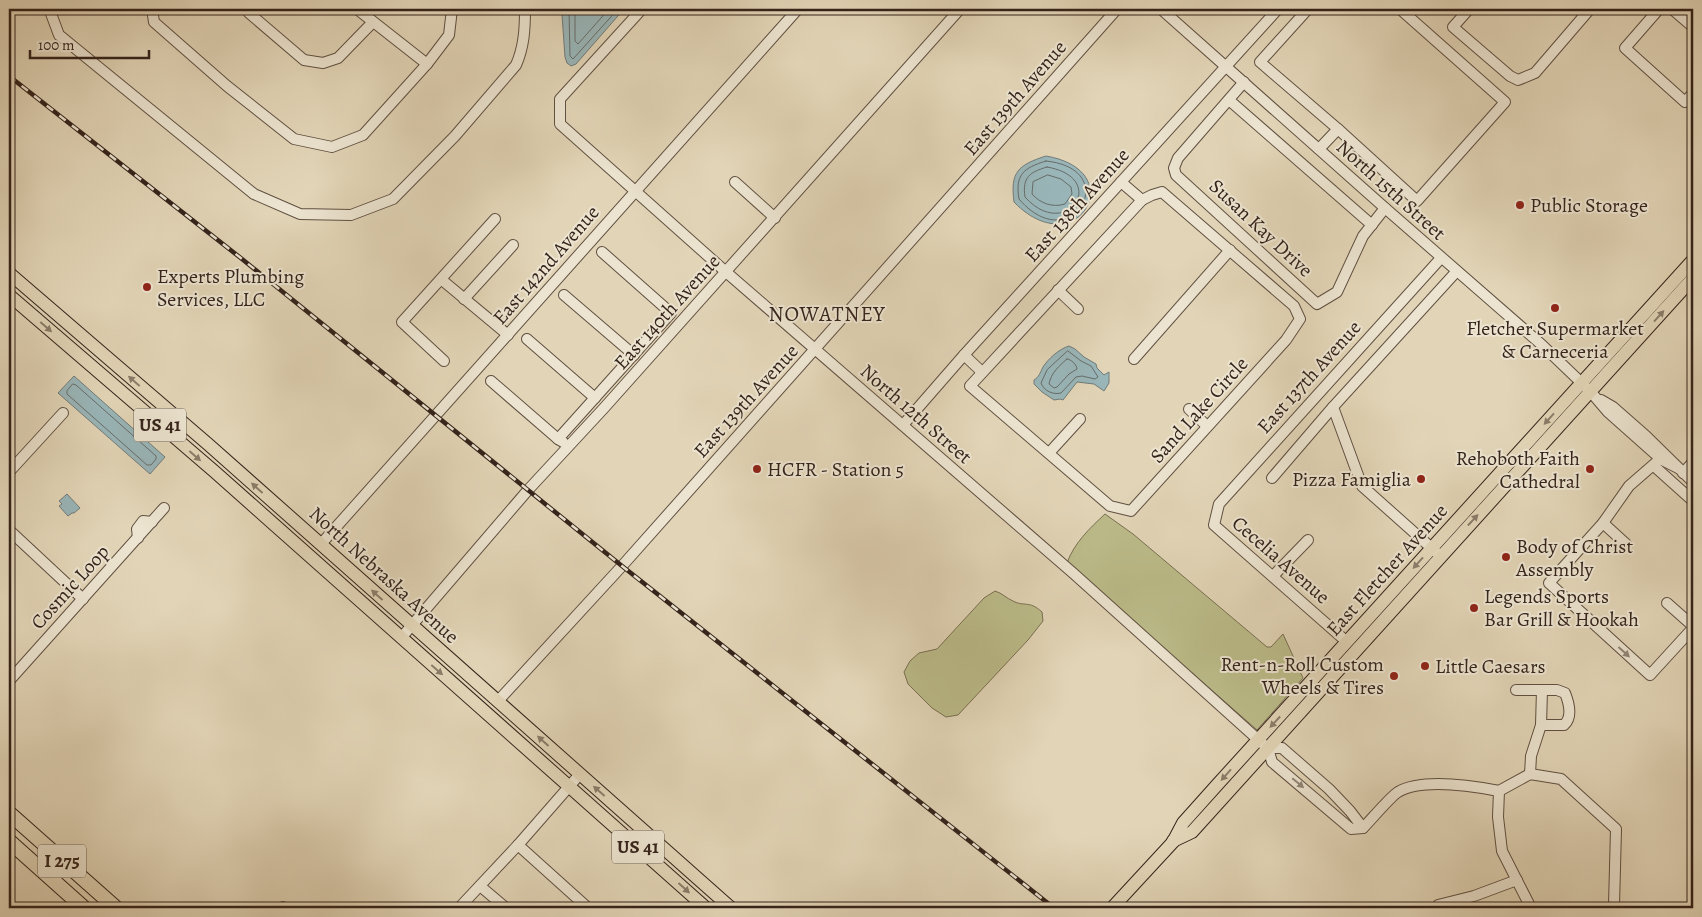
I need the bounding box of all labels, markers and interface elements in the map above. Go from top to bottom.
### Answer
scale bar [30,28,149,60]
text: 100 m [38,35,75,55]
street label: East 139th Avenue [957,35,1073,161]
street label: North 15th Street [1330,134,1452,247]
street label: East 138th Avenue [1018,142,1136,268]
street label: Susan Kay Drive [1203,173,1319,283]
place label: Public Storage [1530,192,1648,219]
marker: Public Storage [1514,199,1526,211]
street label: East 142nd Avenue [487,200,605,330]
street label: East 140th Avenue [608,248,726,376]
place label: Experts Plumbing Services, LLC [157,263,304,313]
marker: Experts Plumbing Services, LLC [141,281,153,293]
district label: NOWATNEY [768,300,886,328]
marker: Fletcher Supermarket & Carneceria [1549,302,1561,314]
one-way arrow [1653,311,1665,323]
street label: East 137th Avenue [1251,315,1367,439]
place label: Fletcher Supermarket & Carneceria [1466,315,1644,365]
one-way arrow [39,321,52,332]
street label: East 139th Avenue [688,338,804,464]
street label: Sand Lake Circle [1144,351,1254,469]
street label: North 12th Street [854,358,978,470]
one-way arrow [129,375,141,387]
road number: US 41 [134,408,186,442]
one-way arrow [1543,413,1555,425]
place label: Rehoboth Faith Cathedral [1456,445,1580,495]
one-way arrow [189,450,202,461]
place label: HCFR - Station 5 [767,456,904,483]
marker: HCFR - Station 5 [751,463,763,475]
marker: Rehoboth Faith Cathedral [1584,463,1596,475]
place label: Pizza Famiglia [1292,466,1412,493]
marker: Pizza Famiglia [1415,473,1427,485]
one-way arrow [250,482,263,493]
street label: East Fletcher Avenue [1320,498,1454,642]
street label: North Nebraska Avenue [303,500,465,650]
street label: Cecelia Avenue [1226,510,1336,610]
one-way arrow [1467,514,1479,526]
place label: Body of Christ Assembly [1515,533,1633,583]
street label: Cosmic Loop [25,539,115,635]
marker: Body of Christ Assembly [1500,551,1512,563]
one-way arrow [1412,557,1424,569]
place label: Legends Sports Bar Grill & Hookah [1484,583,1639,633]
one-way arrow [371,589,384,600]
marker: Legends Sports Bar Grill & Hookah [1468,602,1480,614]
one-way arrow [1617,646,1629,658]
place label: Rent-n-Roll Custom Wheels & Tires [1220,651,1384,701]
place label: Little Caesars [1435,653,1546,680]
marker: Little Caesars [1419,660,1431,672]
one-way arrow [431,664,443,676]
marker: Rent-n-Roll Custom Wheels & Tires [1388,670,1400,682]
one-way arrow [1269,716,1281,728]
one-way arrow [538,735,550,747]
one-way arrow [1220,769,1232,781]
one-way arrow [1291,778,1304,789]
one-way arrow [594,785,606,797]
road number: US 41 [612,830,664,864]
road number: I 275 [38,844,86,878]
one-way arrow [677,882,689,894]

